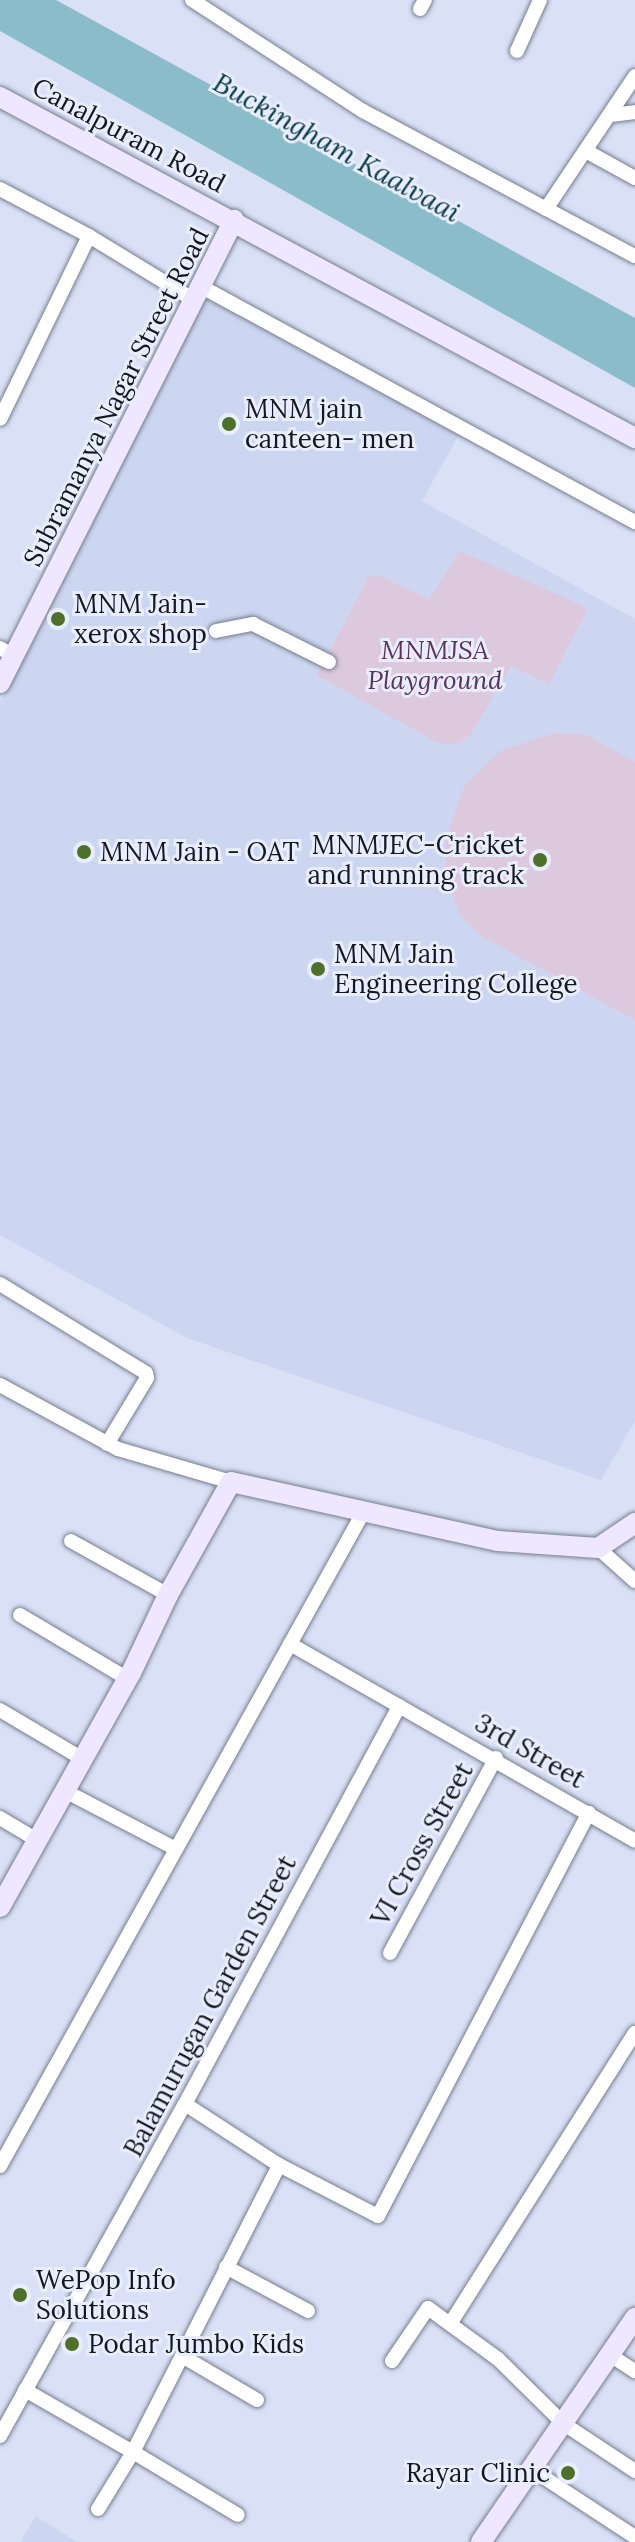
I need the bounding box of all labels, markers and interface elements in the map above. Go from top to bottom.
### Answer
water label: Buckingham Kaalvaai [208,65,466,229]
street label: Canalpuram Road [27,71,231,199]
street label: Subramanya Nagar Street Road [17,222,215,572]
place label: MNM jain canteen- men [245,393,414,454]
marker: MNM jain canteen- men [220,415,238,433]
place label: MNM Jain- xerox shop [74,588,207,650]
marker: MNM Jain- xerox shop [49,610,67,628]
park label: MNMJSA Playground [368,634,502,696]
place label: MNMJEC-Cricket and running track [307,829,524,890]
place label: MNM Jain - OAT [100,836,299,868]
marker: MNM Jain - OAT [75,843,93,861]
marker: MNMJEC-Cricket and running track [531,851,549,869]
place label: MNM Jain Engineering College [334,938,578,1000]
marker: MNM Jain Engineering College [309,960,327,978]
street label: 3rd Street [470,1707,590,1795]
street label: VI Cross Street [364,1757,480,1931]
street label: Balamurugan Garden Street [117,1850,303,2162]
place label: WePop Info Solutions [36,2264,176,2326]
marker: WePop Info Solutions [11,2286,29,2304]
place label: Podar Jumbo Kids [88,2328,304,2360]
marker: Podar Jumbo Kids [63,2335,81,2353]
place label: Rayar Clinic [406,2457,550,2489]
marker: Rayar Clinic [557,2462,579,2484]

